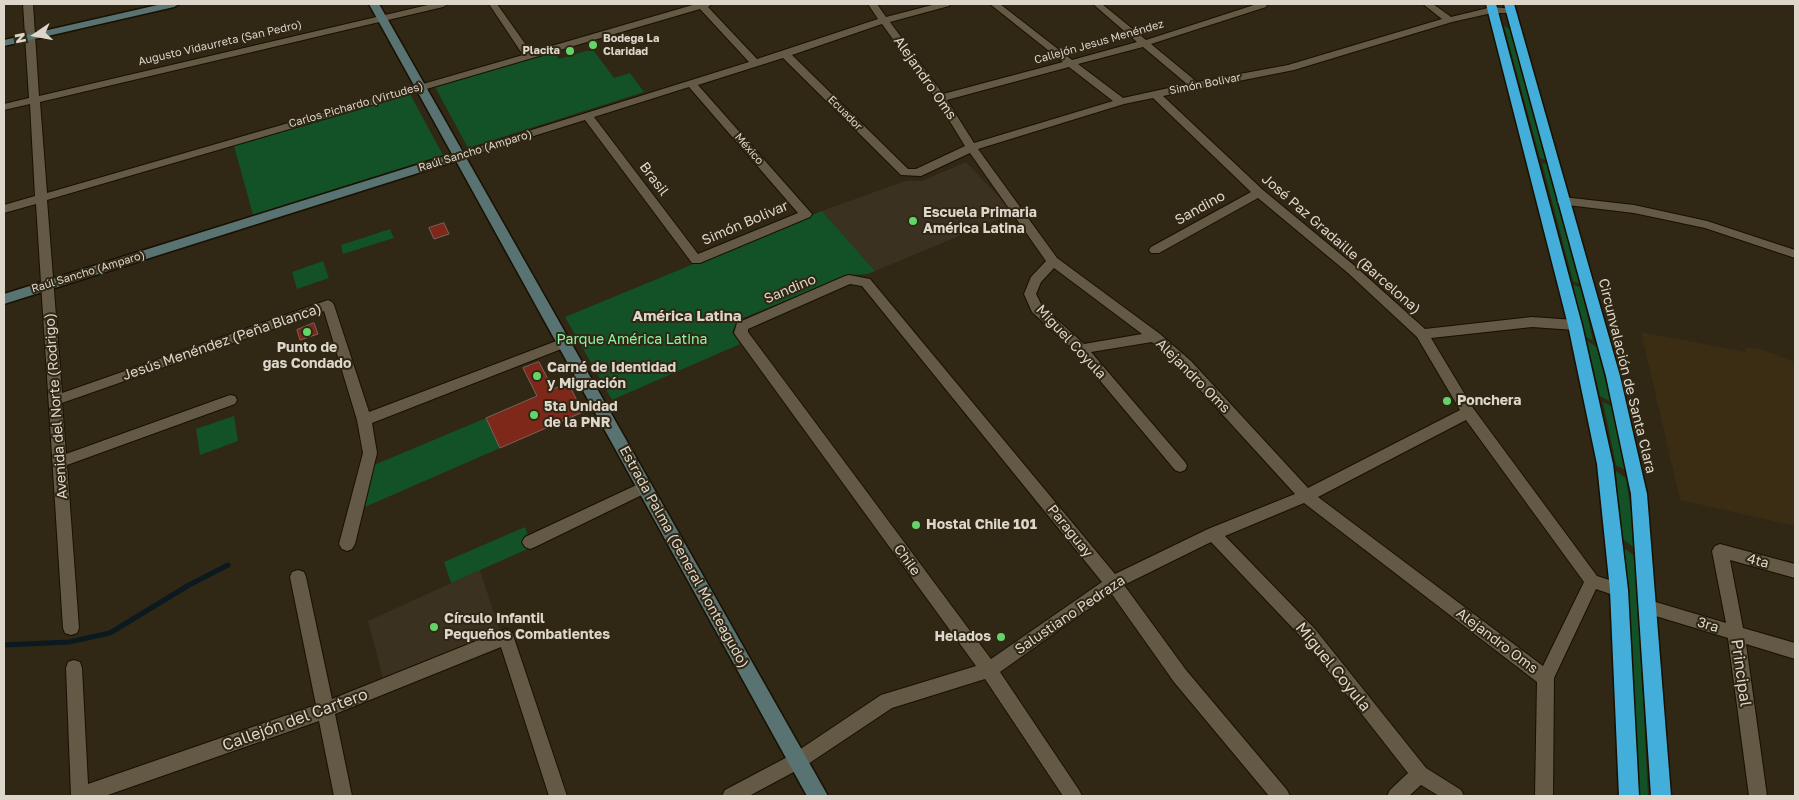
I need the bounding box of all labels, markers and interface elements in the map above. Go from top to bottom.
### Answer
north arrow [10,10,60,60]
street label: Callejón Jesus Menéndez [1033,17,1165,67]
street label: Augusto Vidaurreta (San Pedro) [137,18,303,68]
text: N [10,31,29,45]
place label: Bodega La Claridad [603,32,659,58]
street label: Alejandro Oms [890,33,960,123]
marker: Bodega La Claridad [587,39,599,51]
place label: Placita [522,44,560,58]
marker: Placita [564,45,576,57]
street label: Simón Bolivar [1168,71,1242,97]
street label: Carlos Pichardo (Virtudes) [287,79,425,131]
street label: Ecuador [825,93,865,133]
street label: Raúl Sancho (Amparo) [417,127,533,175]
street label: México [732,131,766,167]
street label: Brasil [636,159,672,199]
street label: José Paz Gradaille (Barcelona) [1258,170,1424,318]
street label: Sandino [1172,187,1228,229]
street label: Simón Bolivar [699,197,791,249]
place label: Escuela Primaria América Latina [923,205,1037,238]
marker: Escuela Primaria América Latina [907,215,919,227]
street label: Raúl Sancho (Amparo) [30,248,146,296]
street label: Sandino [761,271,819,307]
street label: Circunvalación de Santa Clara [1595,277,1659,475]
street label: Jesús Menéndez (Peña Blanca) [120,300,324,384]
street label: Miguel Coyula [1032,301,1110,383]
district label: América Latina [633,307,741,325]
street label: Avenida del Norte (Rodrigo) [41,312,71,500]
marker: Punto de gas Condado [301,326,313,338]
park label: Parque América Latina [557,332,707,348]
street label: Alejandro Oms [1152,335,1234,417]
place label: Punto de gas Condado [263,340,351,372]
place label: Carné de Identidad y Migración [547,360,676,392]
marker: Carné de Identidad y Migración [531,370,543,382]
place label: Ponchera [1457,393,1521,409]
marker: Ponchera [1441,395,1453,407]
place label: 5ta Unidad de la PNR [544,399,618,432]
marker: 5ta Unidad de la PNR [528,409,540,421]
street label: Estrada Palma (General Monteagudo) [616,443,752,671]
street label: Paraguay [1044,501,1096,561]
place label: Hostal Chile 101 [926,517,1037,533]
marker: Hostal Chile 101 [910,519,922,531]
street label: Chile [890,541,924,579]
street label: 4ta [1745,550,1771,572]
street label: Salustiano Pedraza [1012,572,1128,658]
street label: Alejandro Oms [1453,605,1541,677]
place label: Círculo Infantil Pequeños Combatientes [444,611,610,644]
street label: 3ra [1695,614,1721,636]
street label: Miguel Coyula [1291,619,1375,715]
marker: Círculo Infantil Pequeños Combatientes [428,621,440,633]
place label: Helados [934,629,991,645]
marker: Helados [995,631,1007,643]
street label: Principal [1727,638,1755,708]
street label: Callejón del Cartero [220,685,370,755]

